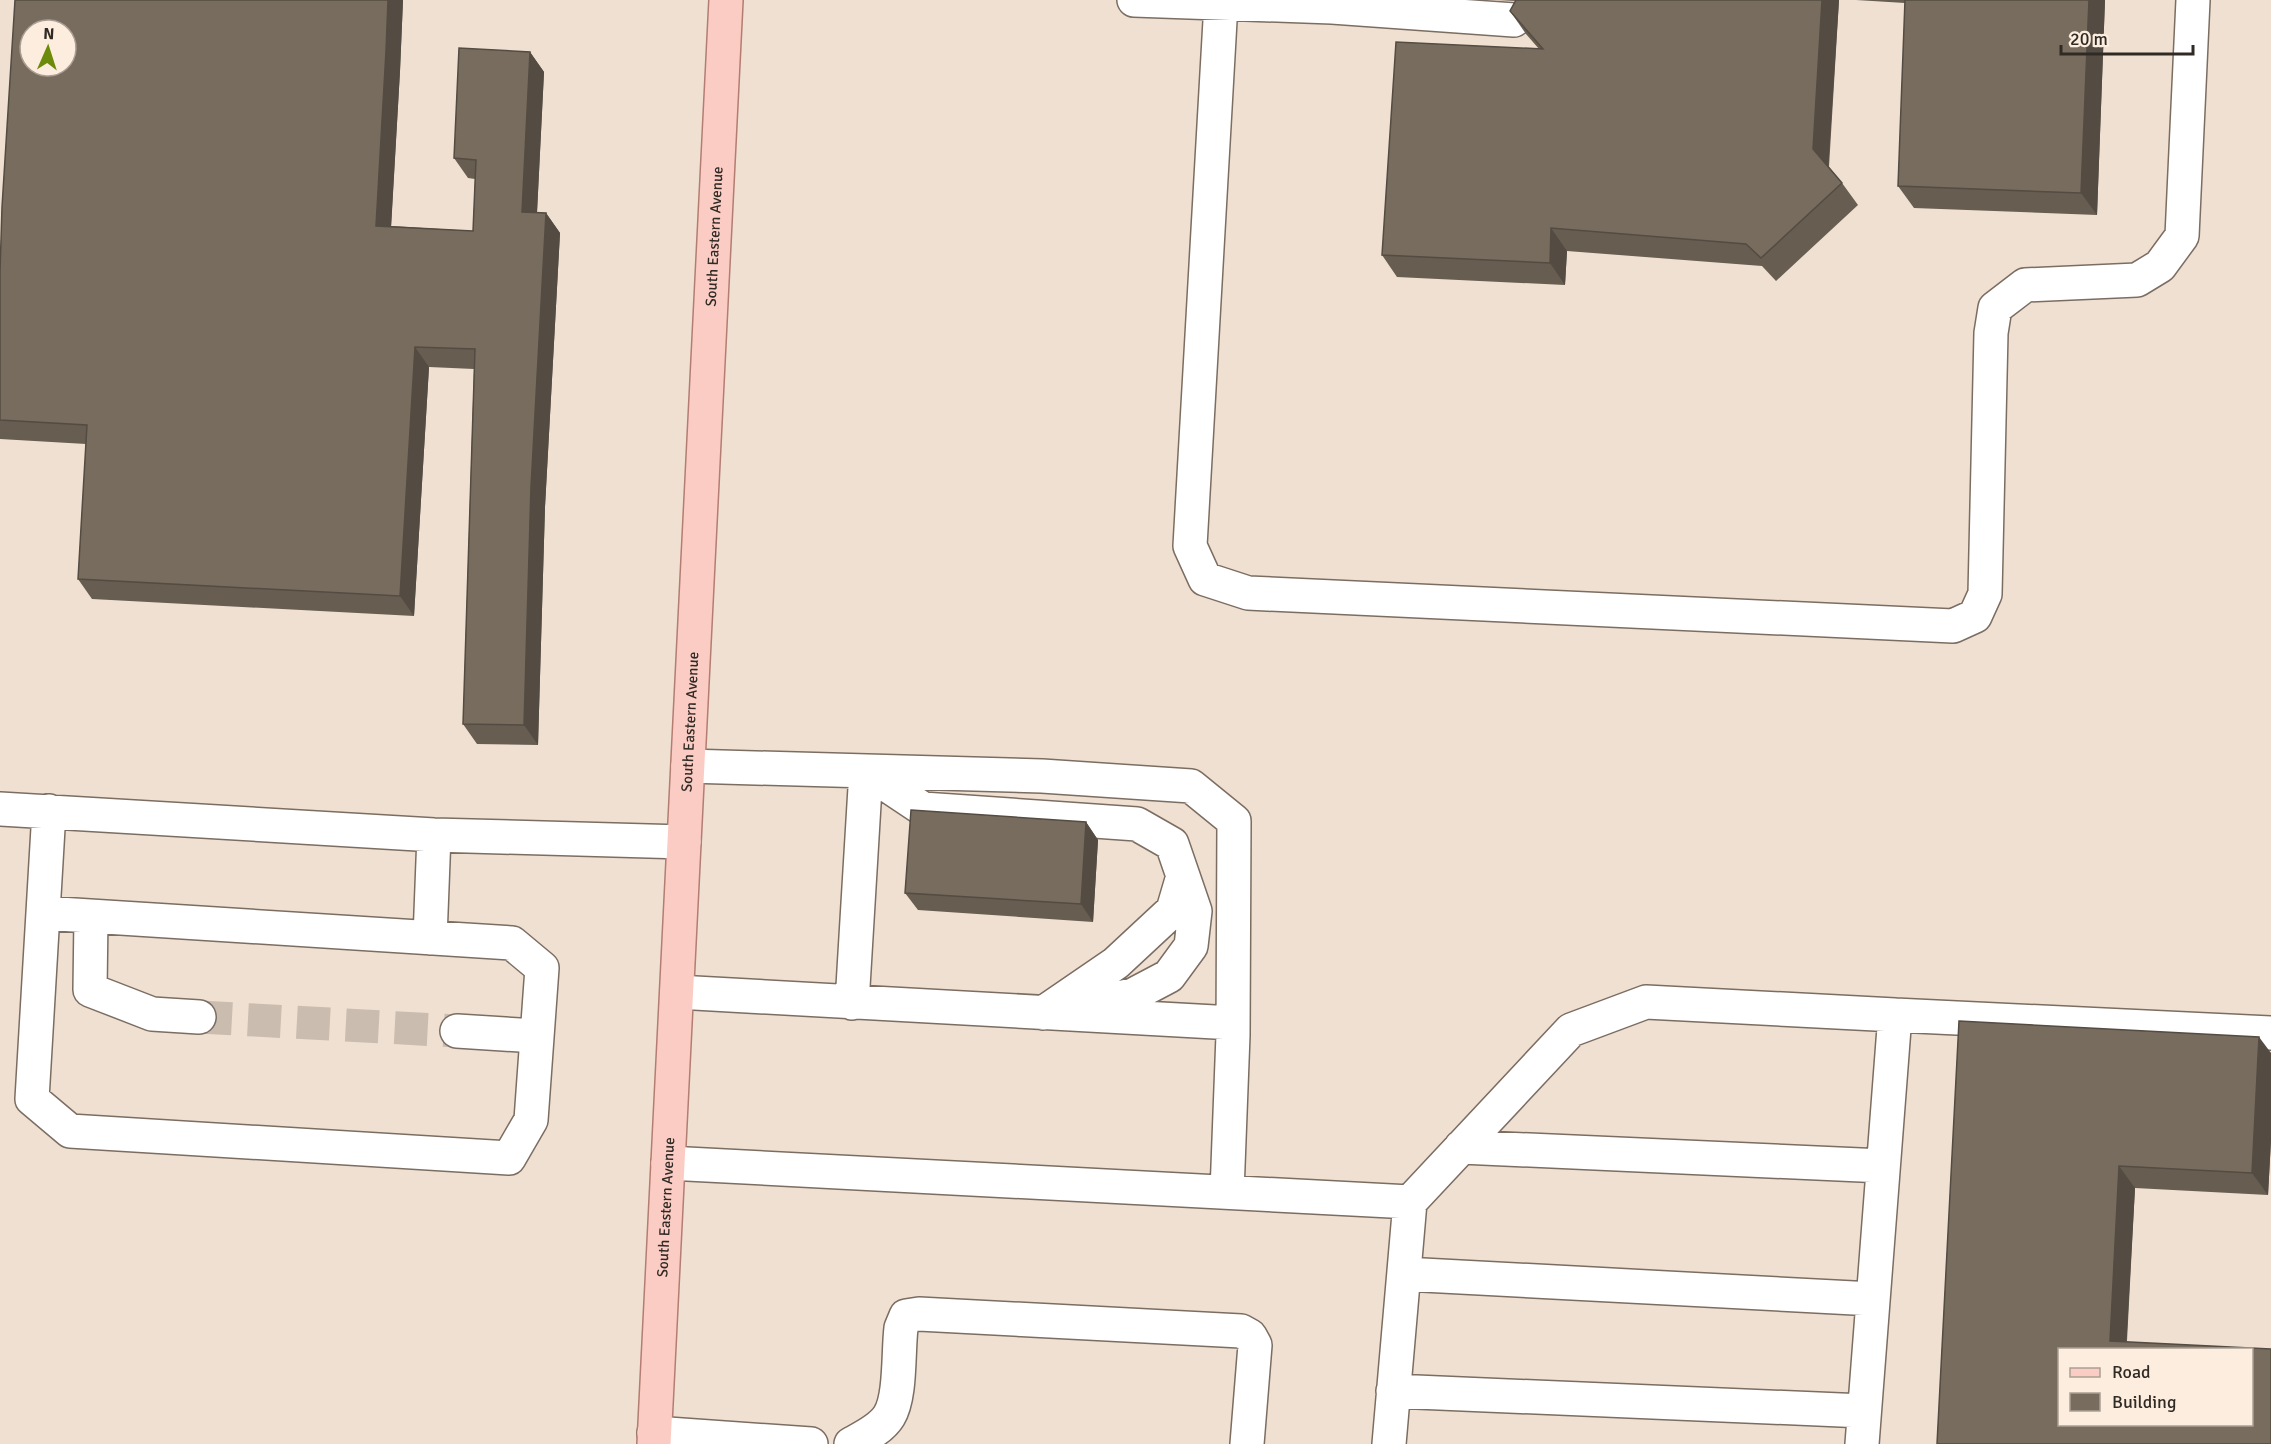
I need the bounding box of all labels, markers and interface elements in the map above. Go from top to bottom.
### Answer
north arrow [18,18,78,78]
scale bar [2061,18,2193,56]
text: N [43,24,55,44]
text: 20 m [2070,28,2108,50]
street label: South Eastern Avenue [702,166,727,307]
street label: South Eastern Avenue [678,651,702,792]
street label: South Eastern Avenue [653,1137,678,1278]
legend [2058,1348,2253,1426]
text: Road [2112,1361,2151,1383]
text: Building [2112,1391,2176,1413]

